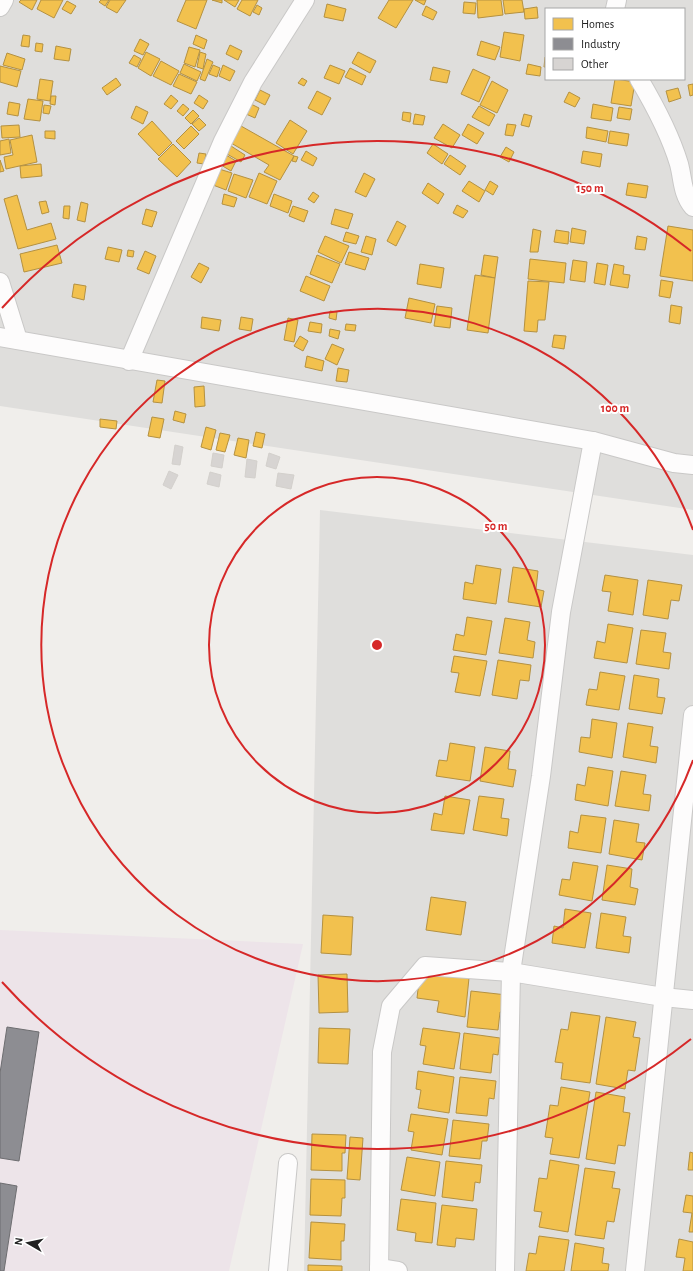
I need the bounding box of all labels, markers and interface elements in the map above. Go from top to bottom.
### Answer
legend [545,8,685,80]
text: Homes [581,18,614,30]
text: Industry [581,38,620,51]
text: Other [581,58,608,70]
text: 150 m [576,182,604,194]
text: 100 m [601,402,629,414]
text: 50 m [485,520,508,532]
centre of rings [370,638,384,652]
north arrow [8,1223,48,1263]
text: N [13,1237,25,1246]

